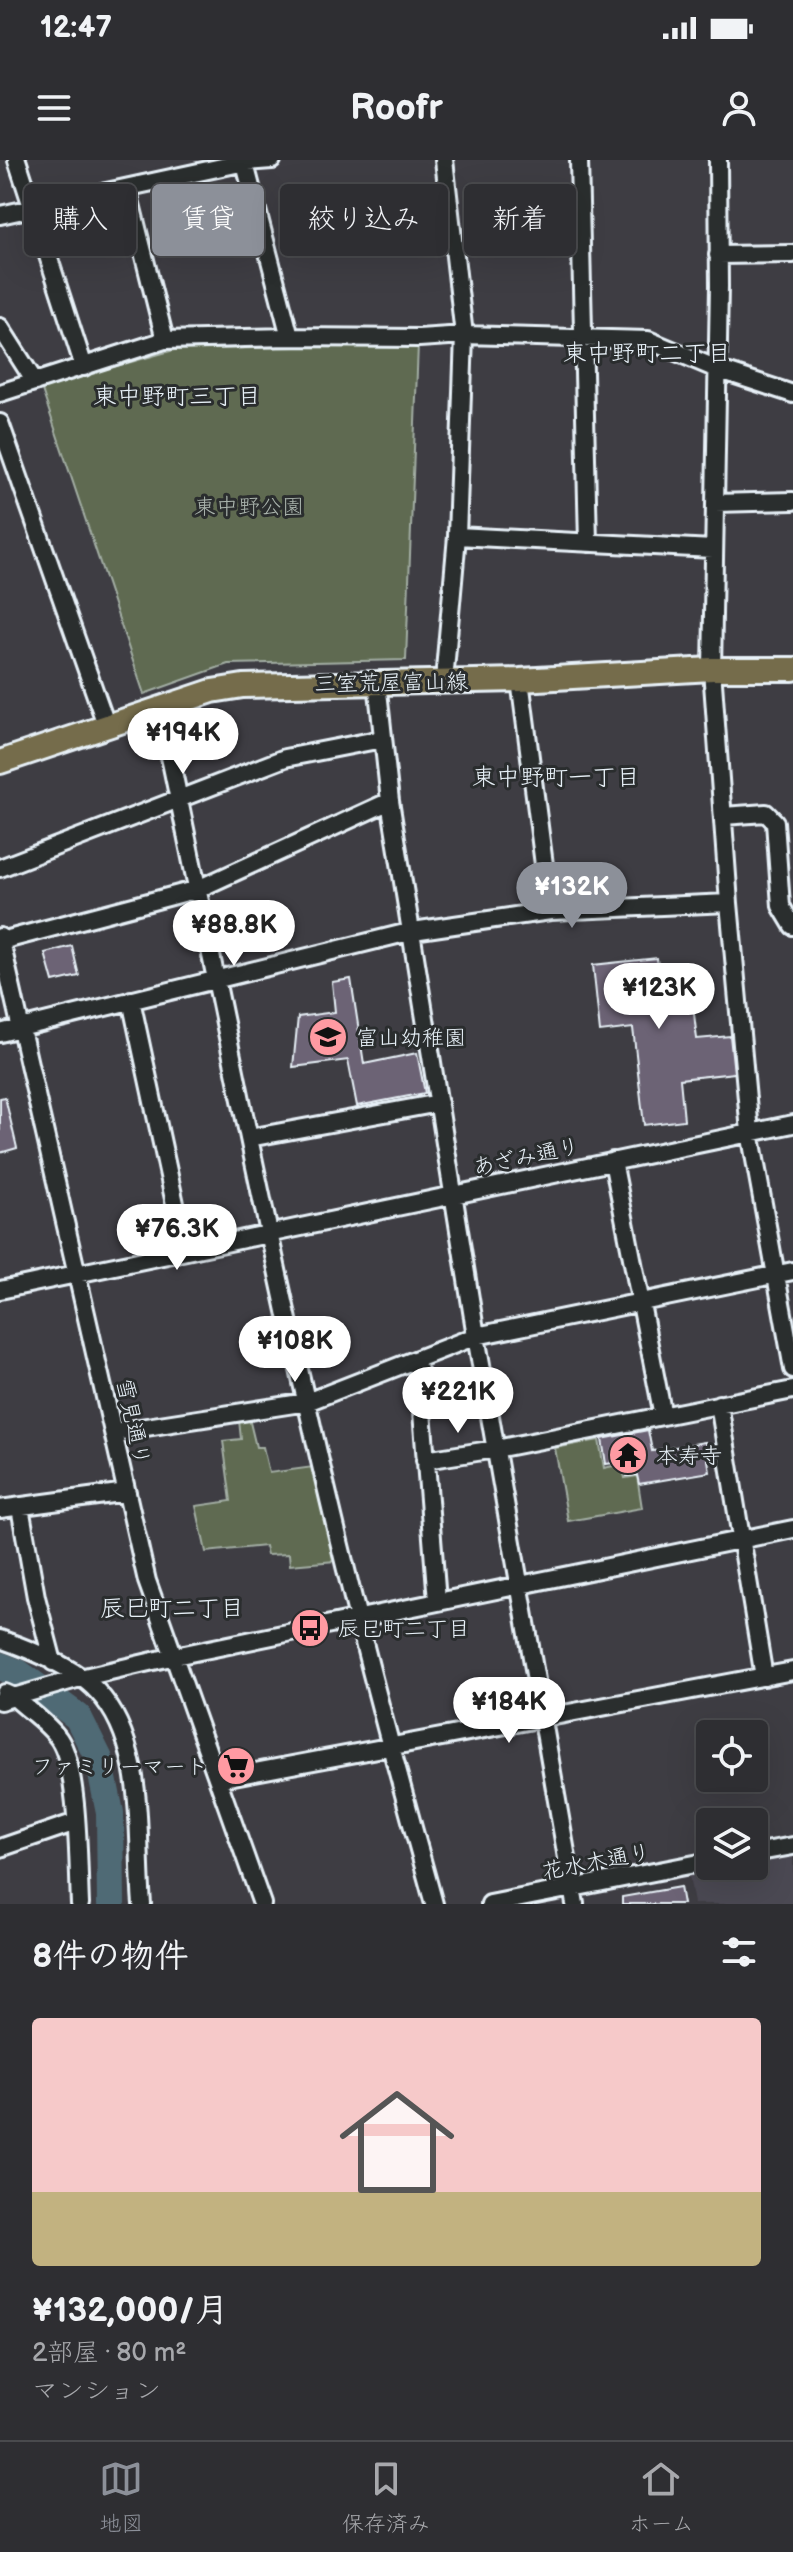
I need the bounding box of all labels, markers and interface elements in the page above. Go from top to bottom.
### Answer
text: 12:47 [40,10,112,46]
icon: menu [32,86,76,130]
icon: person [717,86,761,130]
text: Roofr [350,87,443,130]
chip: 購入 [24,184,136,256]
chip: 賃貸 [152,184,264,256]
chip: 絞り込み [280,184,448,256]
chip: 新着 [464,184,576,256]
district label: 東中野町二丁目 [563,339,731,368]
district label: 東中野町三丁目 [93,382,261,411]
park label: 東中野公園 [194,494,304,521]
street label: 三室荒屋富山線 [314,669,468,698]
pin: ¥194K [127,708,239,776]
text: ¥194K [145,718,221,749]
district label: 東中野町一丁目 [472,763,640,792]
pin: ¥132K [516,862,628,930]
text: ¥132K [534,872,610,903]
pin: ¥88.8K [169,900,299,968]
text: ¥88.8K [191,910,277,941]
pin: ¥123K [603,963,715,1031]
text: ¥123K [622,973,696,1004]
school or university icon: 富山幼稚園 [307,1016,349,1058]
place label: 富山幼稚園 [356,1025,466,1052]
street label: あざみ通り [470,1133,582,1182]
pin: ¥76.3K [112,1204,242,1272]
text: ¥76.3K [135,1214,219,1245]
pin: ¥108K [239,1316,351,1384]
text: ¥108K [257,1326,333,1357]
pin: ¥221K [402,1367,514,1435]
street label: 雪見通り [110,1376,155,1468]
text: ¥221K [420,1377,496,1408]
temple icon: 本寿寺 [607,1434,649,1476]
place label: 本寿寺 [656,1443,722,1470]
district label: 辰巳町二丁目 [100,1594,244,1623]
bus stop icon: 辰巳町二丁目 [289,1607,331,1649]
place label: 辰巳町二丁目 [338,1616,470,1643]
pin: ¥184K [453,1677,565,1745]
text: ¥184K [471,1687,547,1718]
map controls [696,1720,768,1880]
button: locate [696,1720,768,1792]
supermarket icon: ファミリーマート [215,1745,257,1787]
place label: ファミリーマート [32,1754,208,1781]
button: layers [696,1808,768,1880]
street label: 花水木通り [540,1839,653,1886]
icon: filters [717,1930,761,1974]
text: 8件の物件 [32,1936,188,1977]
icon: home [325,2070,469,2214]
text: ¥132,000/月 [32,2290,229,2331]
text: 2部屋 · 80 m² [32,2338,187,2369]
text: マンション [32,2376,161,2407]
tab: 地図 [99,2457,143,2538]
tab: 保存済み [342,2457,430,2538]
tab: ホーム [629,2457,694,2538]

